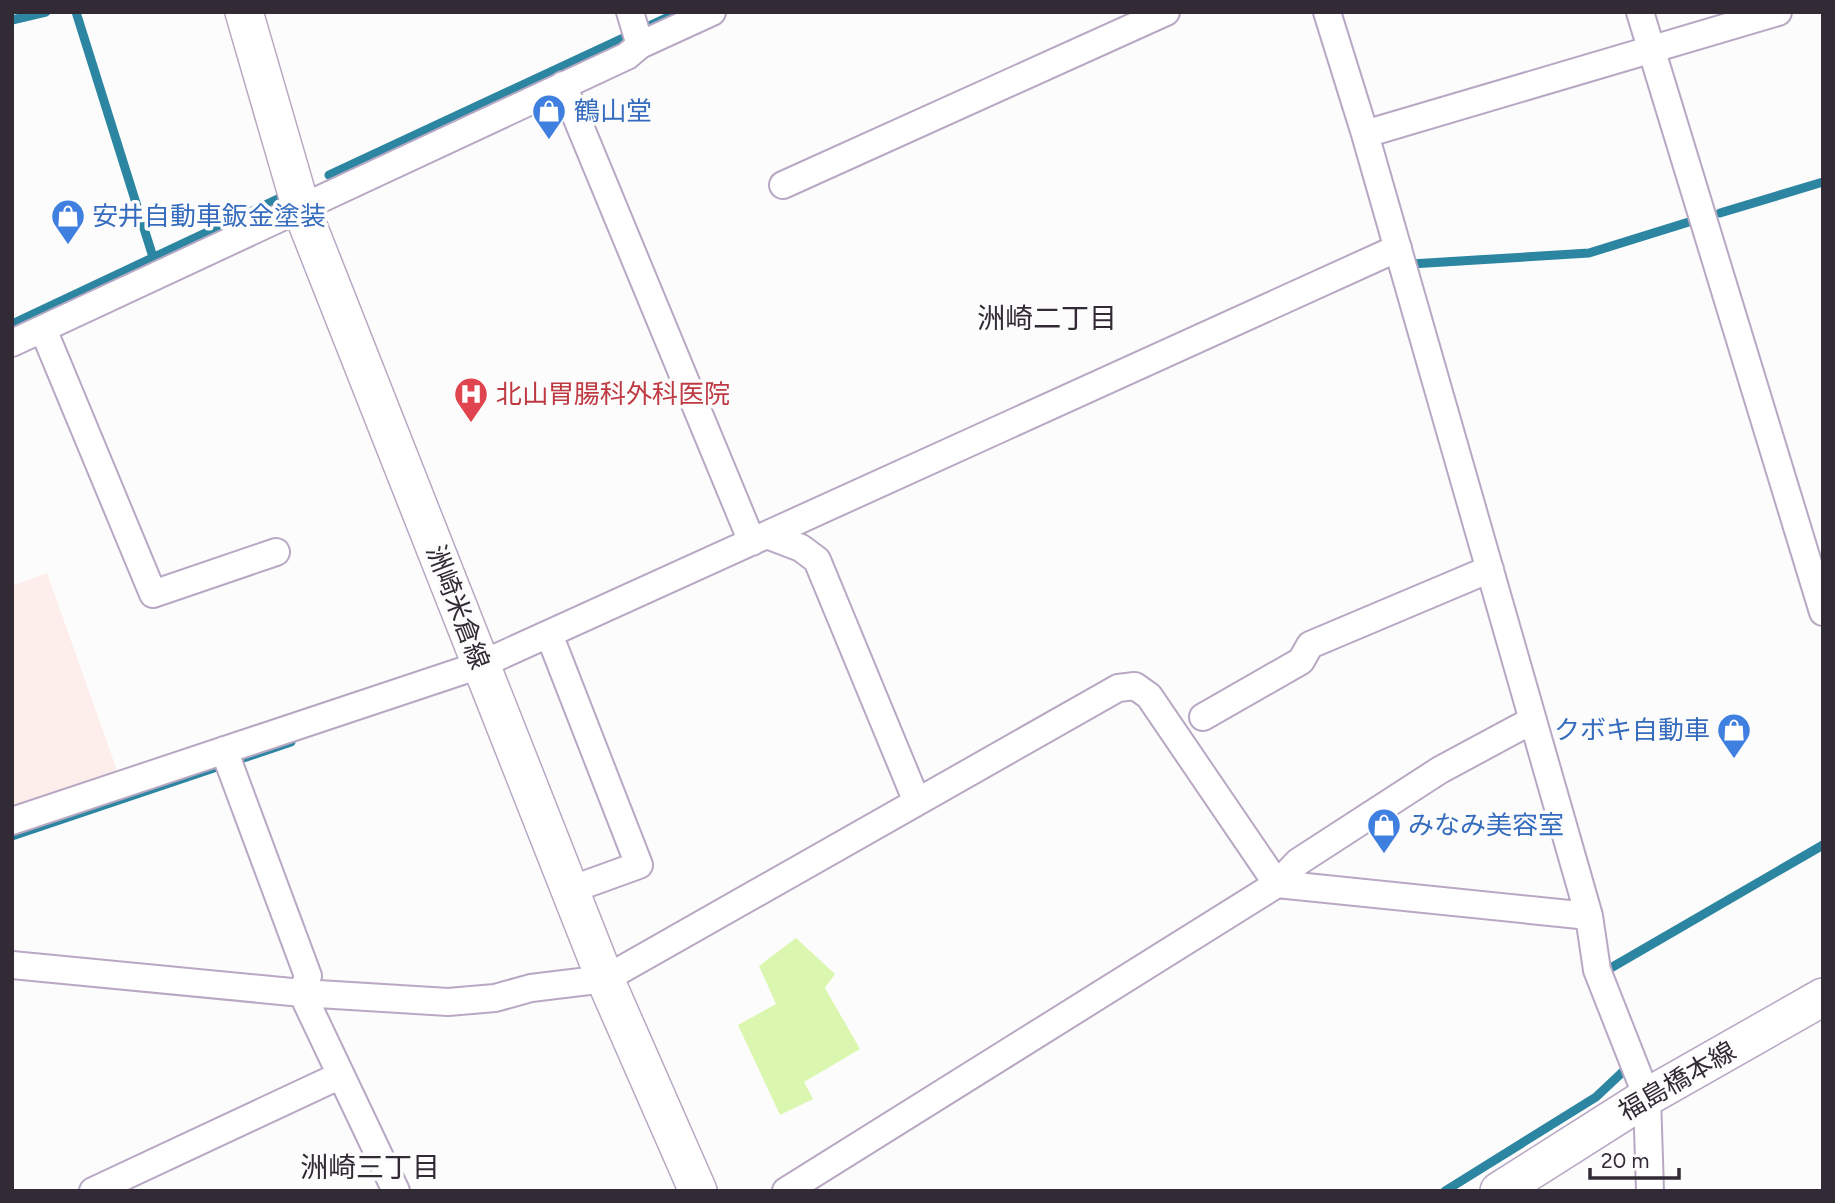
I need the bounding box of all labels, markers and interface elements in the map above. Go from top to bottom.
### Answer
shop icon: 鶴山堂 [530,92,568,141]
place label: 鶴山堂 [574,95,652,127]
shop icon: 安井自動車鈑金塗装 [49,197,87,246]
place label: 安井自動車鈑金塗装 [92,200,326,232]
district label: 洲崎二丁目 [977,301,1117,335]
hospital icon: 北山胃腸科外科医院 [452,375,490,424]
place label: 北山胃腸科外科医院 [496,378,730,410]
street label: 洲崎米倉線 [420,541,496,673]
shop icon: クボキ自動車 [1715,711,1753,760]
place label: クボキ自動車 [1554,714,1710,746]
shop icon: みなみ美容室 [1365,806,1403,855]
place label: みなみ美容室 [1408,809,1564,841]
street label: 福島橋本線 [1613,1035,1741,1127]
scale bar [1590,1136,1679,1180]
text: 20 m [1601,1148,1649,1173]
district label: 洲崎三丁目 [300,1150,440,1184]

